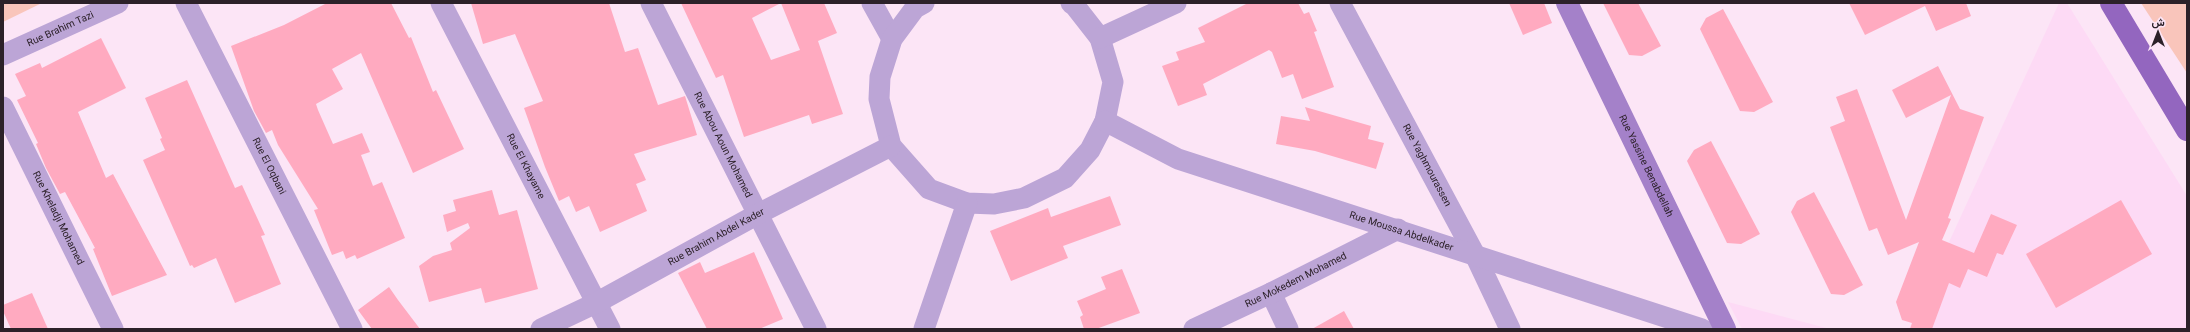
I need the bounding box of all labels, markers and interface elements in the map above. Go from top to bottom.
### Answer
street label: Rue Brahim Tazi [24,7,96,51]
north arrow [2138,12,2178,52]
text: ش [2151,15,2165,32]
street label: Rue Abou Aoun Mohamed [690,89,756,200]
street label: Rue Yassine Benabdellah [1615,112,1677,220]
street label: Rue Yaghmourassen [1399,121,1455,209]
street label: Rue El Khayame [502,131,549,202]
street label: Rue El Oqbani [248,135,290,197]
street label: Rue Kheladji Mohamed [28,169,88,268]
street label: Rue Brahim Abdel Kader [665,204,768,270]
street label: Rue Moussa Abdelkader [1347,208,1456,255]
street label: Rue Mokedem Mohamed [1242,249,1349,312]

